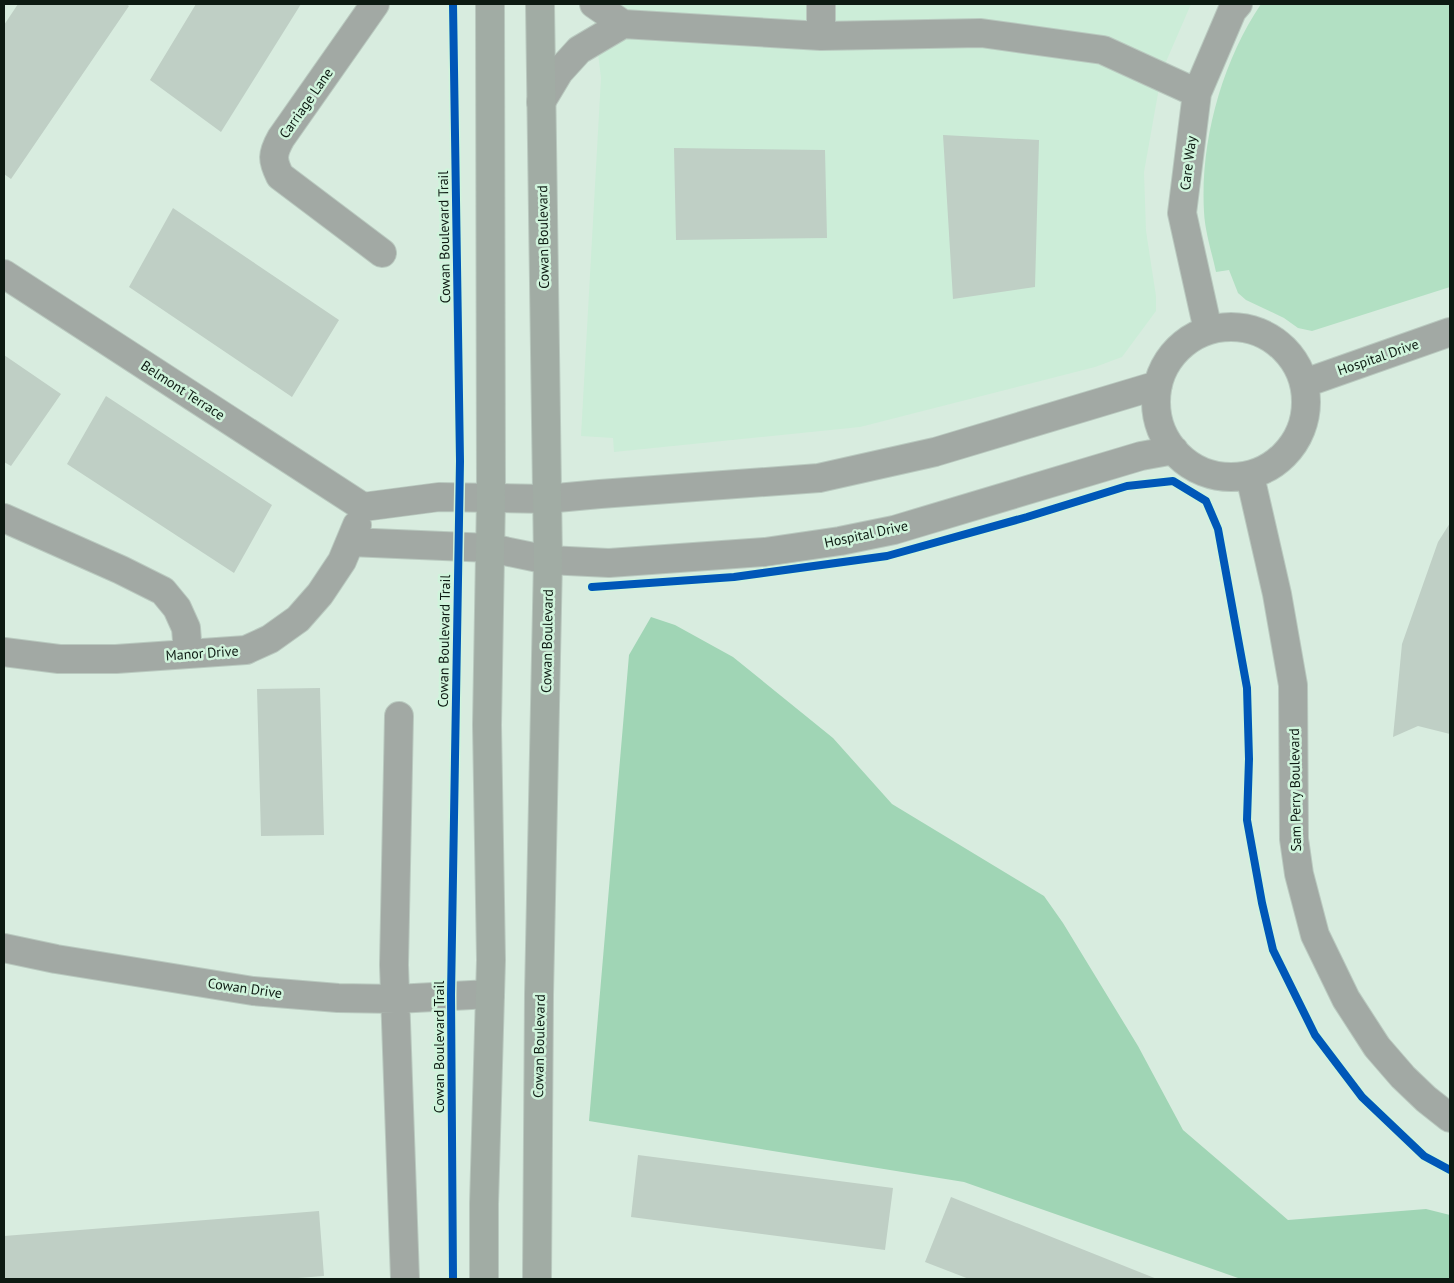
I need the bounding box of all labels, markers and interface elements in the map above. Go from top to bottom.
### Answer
street label: Carriage Lane [275,64,337,142]
street label: Care Way [1176,134,1200,191]
street label: Cowan Boulevard Trail [434,170,454,304]
street label: Cowan Boulevard [533,185,553,289]
street label: Hospital Drive [1335,335,1421,379]
street label: Belmont Terrace [138,356,228,424]
street label: Hospital Drive [823,516,909,552]
street label: Cowan Boulevard Trail [434,574,454,708]
street label: Cowan Boulevard [537,589,557,693]
street label: Manor Drive [165,641,239,665]
street label: Sam Perry Boulevard [1285,728,1305,852]
street label: Cowan Drive [207,974,283,1002]
street label: Cowan Boulevard Trail [430,981,448,1113]
street label: Cowan Boulevard [529,994,549,1098]

